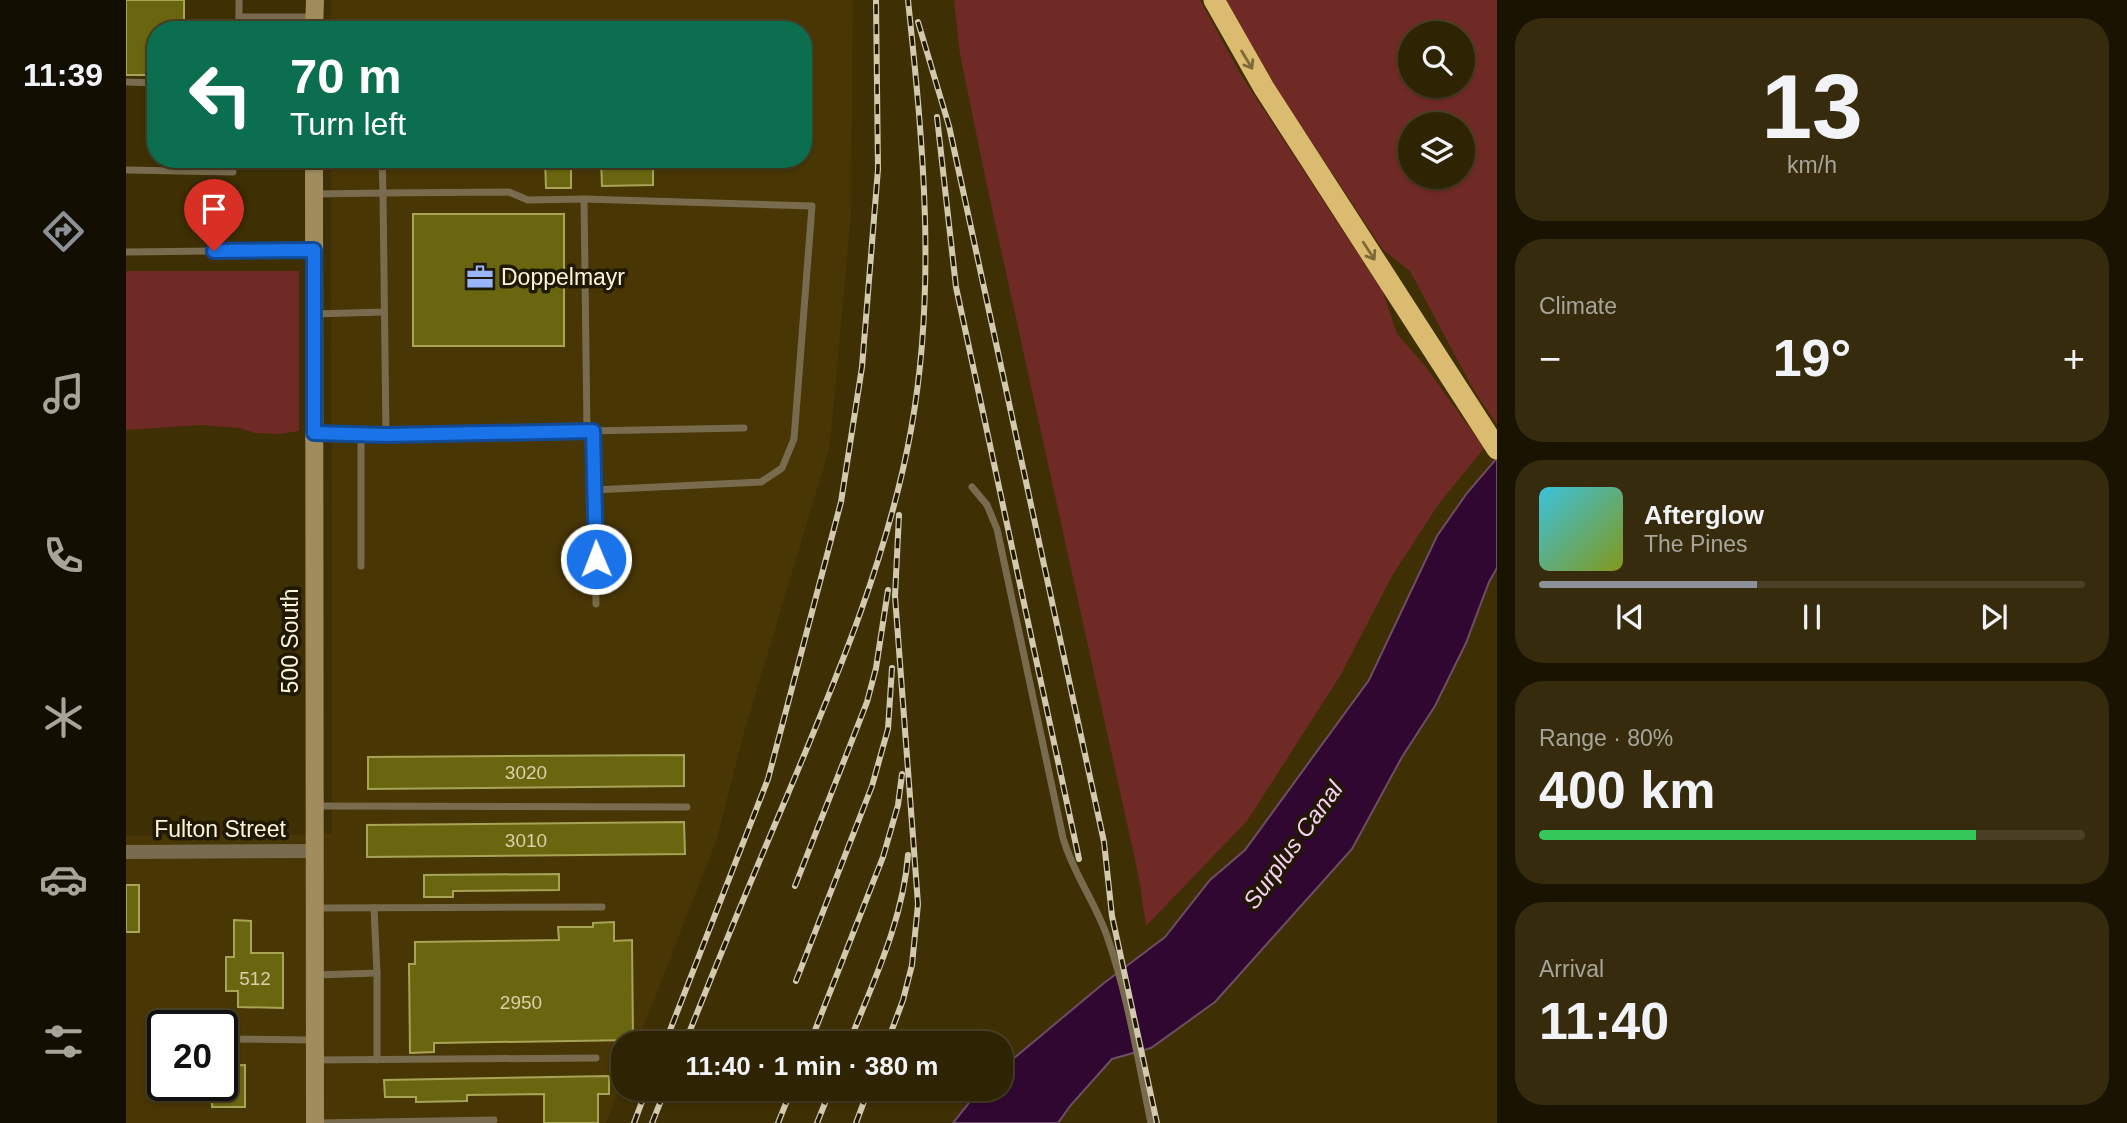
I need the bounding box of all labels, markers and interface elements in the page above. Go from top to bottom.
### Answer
map controls [1398,21,1475,189]
button: search [1398,21,1475,98]
icon: left [175,49,266,140]
text: 70 m [290,49,402,103]
one-way arrow [1240,49,1254,69]
text: 13 [1761,56,1863,157]
text: 11:39 [23,57,103,93]
text: Turn left [290,106,406,142]
button: layers [1398,112,1475,189]
text: km/h [1787,152,1837,178]
pin [184,179,244,251]
icon: arrive [195,190,233,228]
icon: directions [39,207,88,256]
one-way arrow [1363,241,1377,261]
office icon: Doppelmayr [465,262,495,292]
place label: Doppelmayr [501,264,625,290]
text: Climate [1539,293,1617,319]
text: 19° [1773,329,1851,387]
text: − [1539,338,1561,380]
text: + [2063,338,2085,380]
icon: music [39,369,88,418]
text: Afterglow [1644,500,1764,530]
position arrow [559,522,633,596]
icon: phone [39,531,88,580]
text: The Pines [1644,531,1748,557]
street label: 500 South [277,589,303,693]
icon: previous [1611,598,1649,636]
icon: pause [1793,598,1831,636]
icon: next [1975,598,2013,636]
icon: climate [39,693,88,742]
text: Range · 80% [1539,725,1673,751]
text: 400 km [1539,761,1715,819]
house number: 3020 [505,762,547,783]
water label: Surplus Canal [1237,775,1348,914]
street label: Fulton Street [154,816,286,842]
house number: 3010 [505,830,547,851]
icon: car [39,855,88,904]
text: Arrival [1539,956,1604,982]
house number: 512 [239,968,271,989]
house number: 2950 [500,992,542,1013]
text: 11:40 [1539,992,1669,1050]
speed limit sign: 20 [147,1010,238,1101]
icon: filters [39,1017,88,1066]
text: 11:40 · 1 min · 380 m [686,1051,938,1081]

